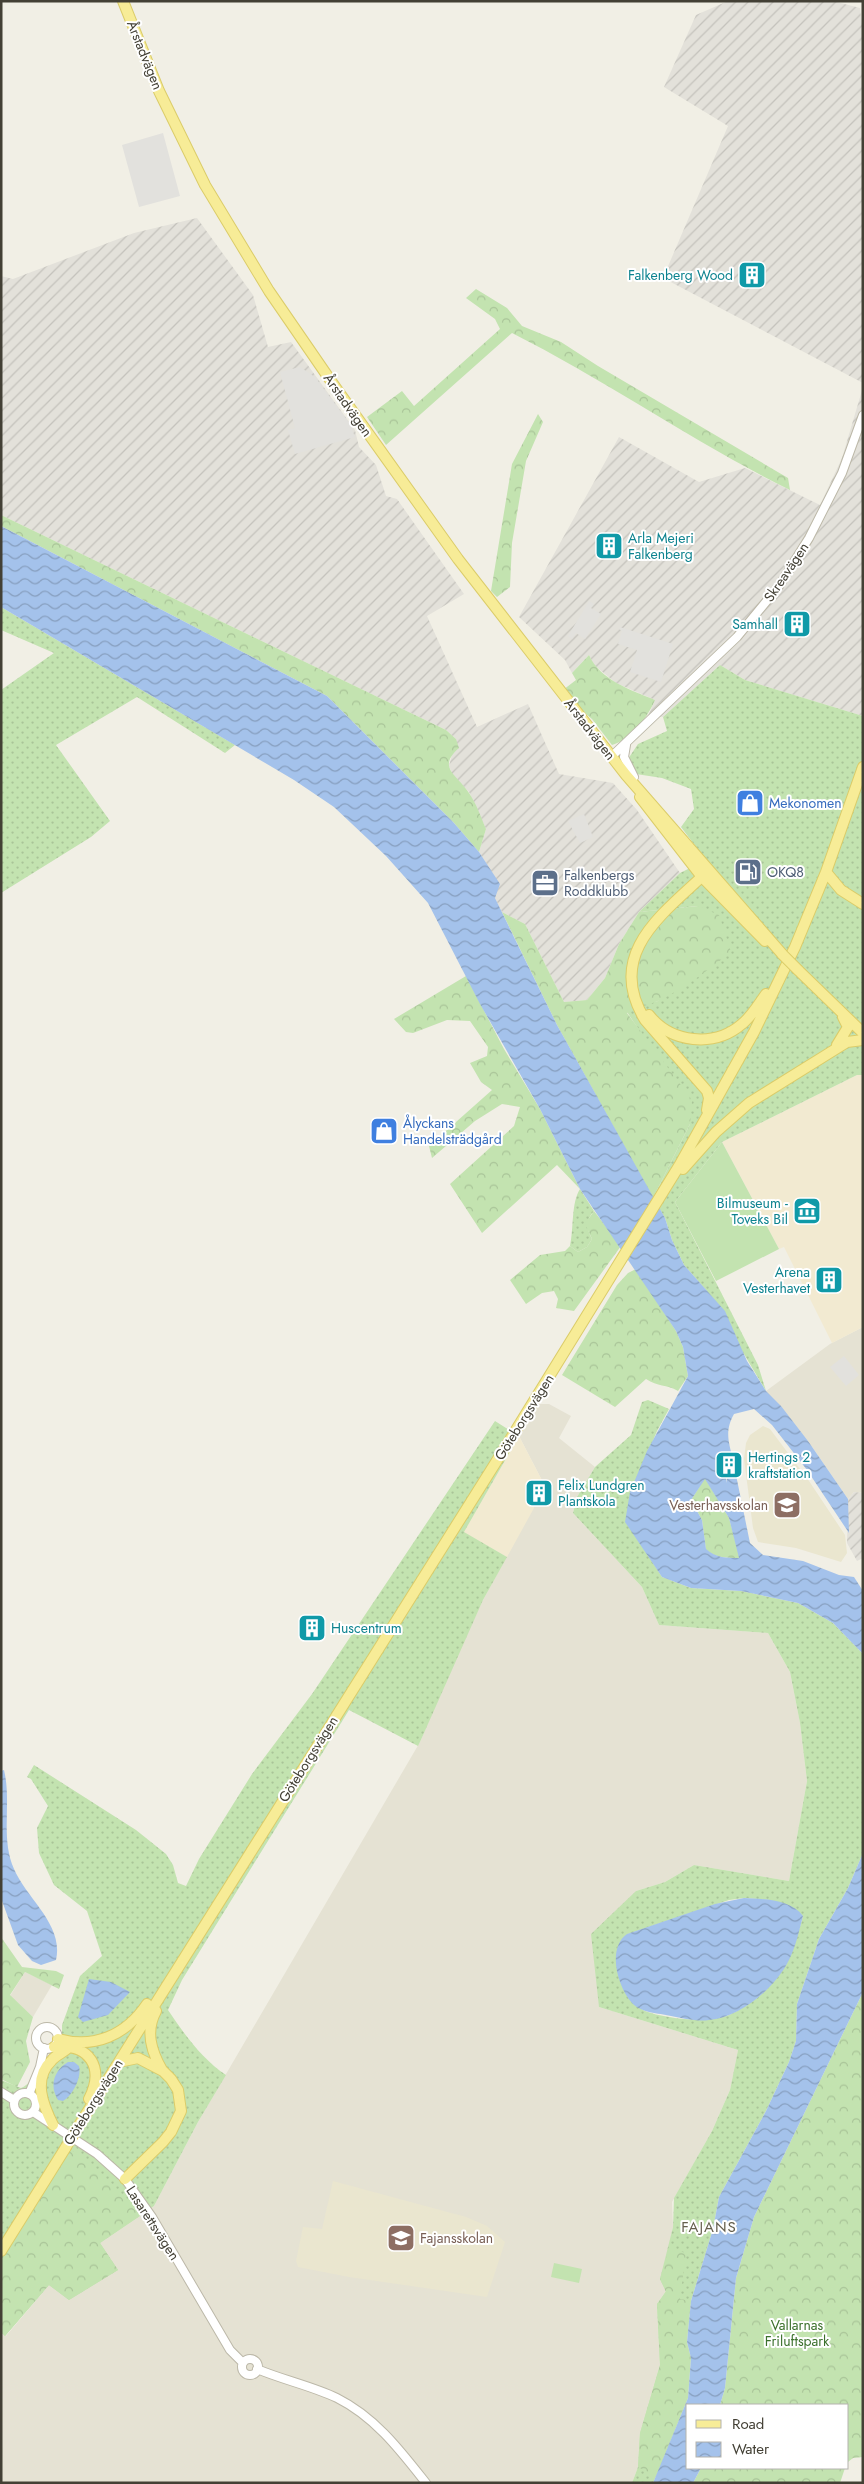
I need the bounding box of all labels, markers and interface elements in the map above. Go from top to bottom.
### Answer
street label: Årstadvägen [122,17,168,93]
building icon: Falkenberg Wood [737,260,767,290]
place label: Falkenberg Wood [628,265,733,285]
street label: Årstadvägen [319,369,377,441]
place label: Arla Mejeri Falkenberg [628,528,694,564]
building icon: Arla Mejeri Falkenberg [594,531,624,561]
street label: Skreavägen [759,538,813,606]
building icon: Samhall [782,609,812,639]
place label: Samhall [732,614,778,634]
street label: Årstadvägen [560,694,620,764]
shop icon: Mekonomen [735,788,765,818]
place label: Mekonomen [769,793,842,813]
fuel station icon: OKQ8 [733,857,763,887]
place label: OKQ8 [767,862,804,882]
place label: Falkenbergs Roddklubb [564,865,635,901]
office icon: Falkenbergs Roddklubb [530,868,560,898]
place label: Ålyckans Handelsträdgård [403,1113,502,1149]
shop icon: Ålyckans Handelsträdgård [369,1116,399,1146]
place label: Bilmuseum - Toveks Bil [717,1193,788,1229]
museum icon: Bilmuseum - Toveks Bil [792,1196,822,1226]
place label: Arena Vesterhavet [743,1262,811,1298]
building icon: Arena Vesterhavet [814,1265,844,1295]
street label: Göteborgsvägen [489,1370,559,1464]
place label: Hertings 2 kraftstation [748,1447,811,1483]
building icon: Hertings 2 kraftstation [714,1450,744,1480]
place label: Felix Lundgren Plantskola [558,1475,645,1511]
building icon: Felix Lundgren Plantskola [524,1478,554,1508]
school or university icon: Vesterhavsskolan [772,1490,802,1520]
place label: Vesterhavsskolan [669,1495,768,1515]
building icon: Huscentrum [297,1613,327,1643]
place label: Huscentrum [331,1618,402,1638]
street label: Göteborgsvägen [273,1712,343,1806]
street label: Göteborgsvägen [58,2055,128,2149]
street label: Lasarettsvägen [121,2182,185,2264]
district label: FAJANS [681,2216,737,2238]
school or university icon: Fajansskolan [386,2223,416,2253]
place label: Fajansskolan [420,2228,493,2248]
park label: Vallarnas Friluftspark [765,2315,830,2351]
legend [686,2404,849,2469]
text: Road [732,2413,764,2435]
text: Water [732,2438,770,2460]

